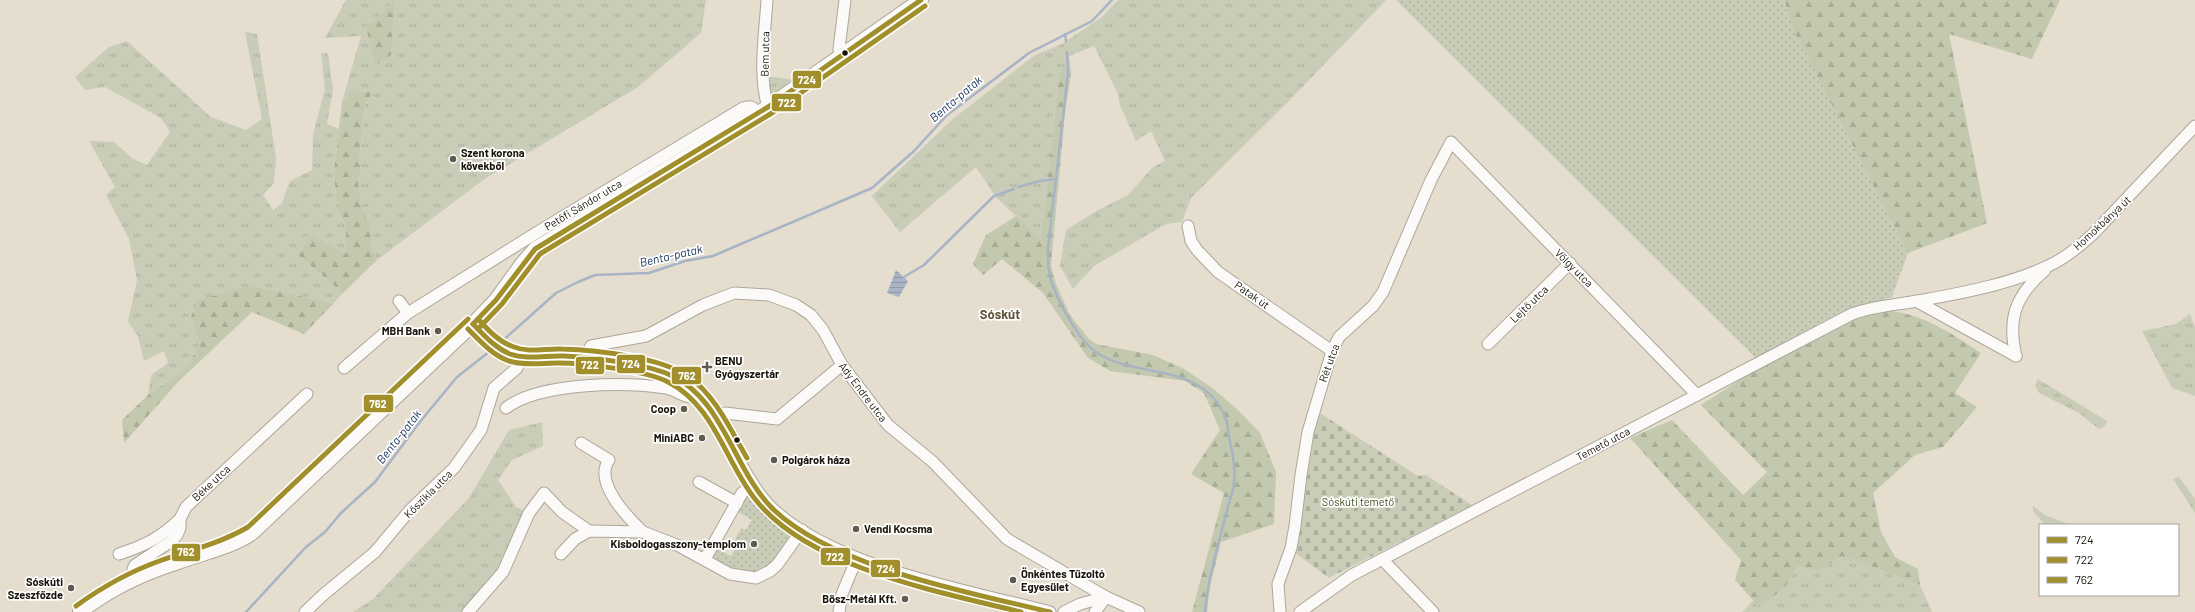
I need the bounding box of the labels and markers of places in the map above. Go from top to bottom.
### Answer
unlabelled marker [840,48,850,58]
place label: Szent korona kövekből [461,146,525,172]
marker: Szent korona kövekből [448,154,458,164]
place label: MBH Bank [382,324,430,337]
marker: MBH Bank [433,326,443,336]
place label: BENU Gyógyszertár [715,354,780,380]
marker: BENU Gyógyszertár [702,362,712,372]
place label: Coop [651,402,676,415]
marker: Coop [679,404,689,414]
place label: MiniABC [654,431,694,444]
marker: MiniABC [697,433,707,443]
unlabelled marker [732,435,742,445]
place label: Polgárok háza [782,453,850,466]
marker: Polgárok háza [769,455,779,465]
place label: Vendi Kocsma [864,522,933,535]
marker: Vendi Kocsma [851,524,861,534]
place label: Kisboldogasszony-templom [611,537,746,550]
marker: Kisboldogasszony-templom [749,539,759,549]
place label: Önkéntes Tűzoltó Egyesület [1021,567,1105,593]
place label: Sóskúti Szeszfőzde [8,575,63,601]
marker: Önkéntes Tűzoltó Egyesület [1008,575,1018,585]
marker: Sóskúti Szeszfőzde [66,583,76,593]
place label: Bösz-Metál Kft. [822,592,897,605]
marker: Bösz-Metál Kft. [900,594,910,604]

